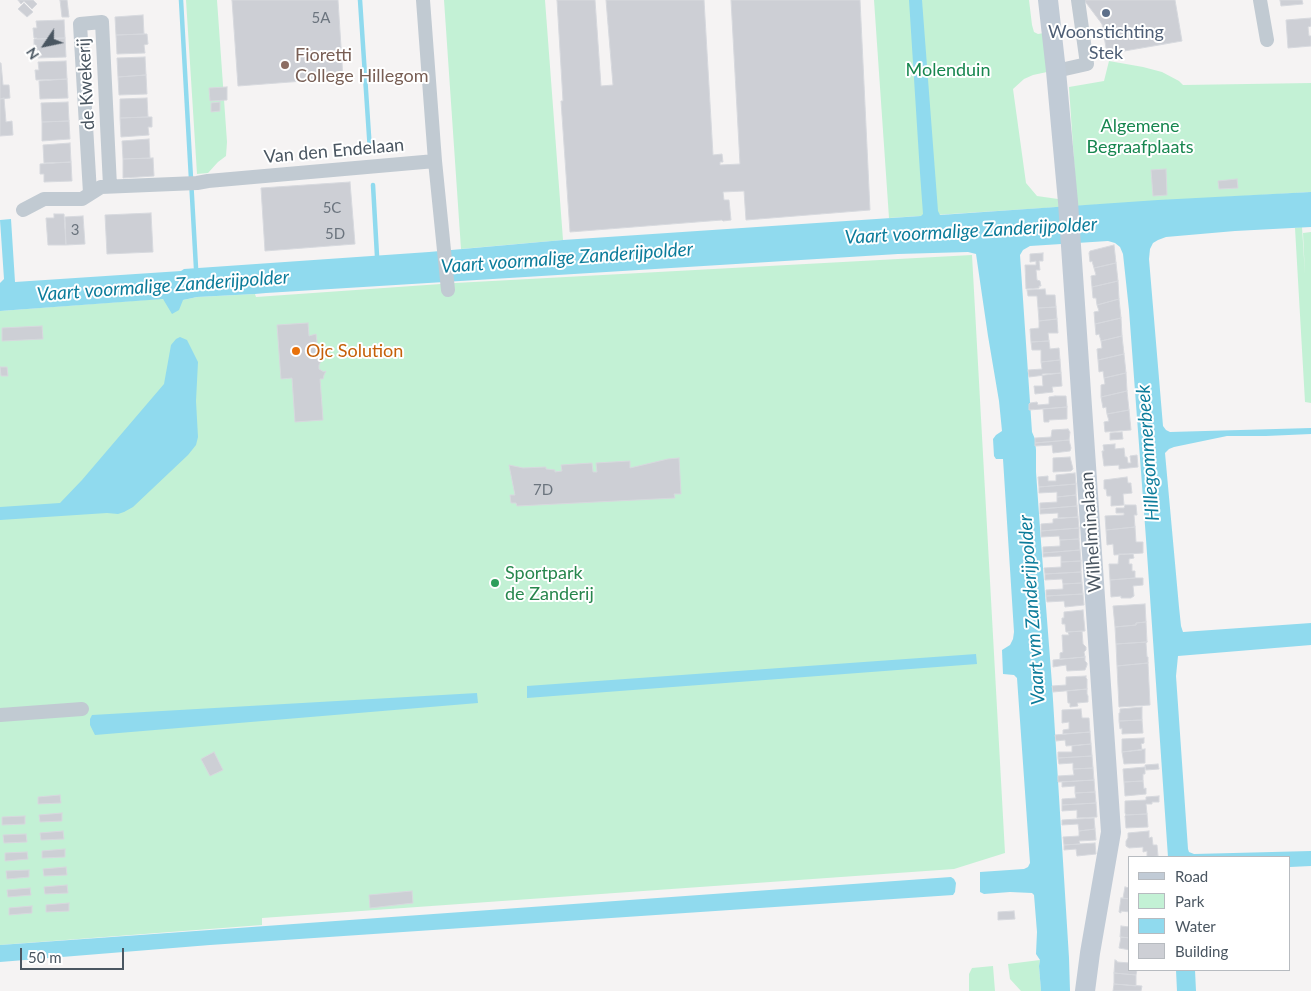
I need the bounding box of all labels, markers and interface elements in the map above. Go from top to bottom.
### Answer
marker: Woonstichting Stek [1100,7,1112,19]
house number: 5A [312,9,330,27]
north arrow [20,20,70,70]
place label: Woonstichting Stek [1048,21,1164,64]
street label: de Kwekerij [73,37,99,131]
text: N [22,44,42,63]
place label: Fioretti College Hillegom [295,44,429,86]
marker: Fioretti College Hillegom [279,59,291,71]
park label: Molenduin [906,59,990,81]
park label: Algemene Begraafplaats [1086,115,1194,158]
street label: Van den Endelaan [263,134,405,168]
house number: 5C [323,199,341,217]
water label: Vaart voormalige Zanderijpolder [844,213,1098,249]
house number: 3 [71,221,79,239]
house number: 5D [325,225,345,243]
water label: Vaart voormalige Zanderijpolder [440,238,694,278]
water label: Vaart voormalige Zanderijpolder [36,266,290,306]
place label: Ojc Solution [306,340,403,362]
marker: Ojc Solution [290,345,302,357]
water label: Hillegommerbeek [1132,384,1164,522]
street label: Wilhelminalaan [1076,471,1106,593]
house number: 7D [533,481,553,499]
water label: Vaart vm Zanderijpolder [1014,514,1050,706]
place label: Sportpark de Zanderij [505,562,594,604]
marker: Sportpark de Zanderij [489,577,501,589]
legend [1128,856,1291,971]
text: Road [1175,867,1208,885]
text: Park [1175,892,1204,910]
text: Water [1175,917,1216,935]
scale bar [22,938,126,970]
text: Building [1175,942,1228,960]
text: 50 m [28,948,62,966]

